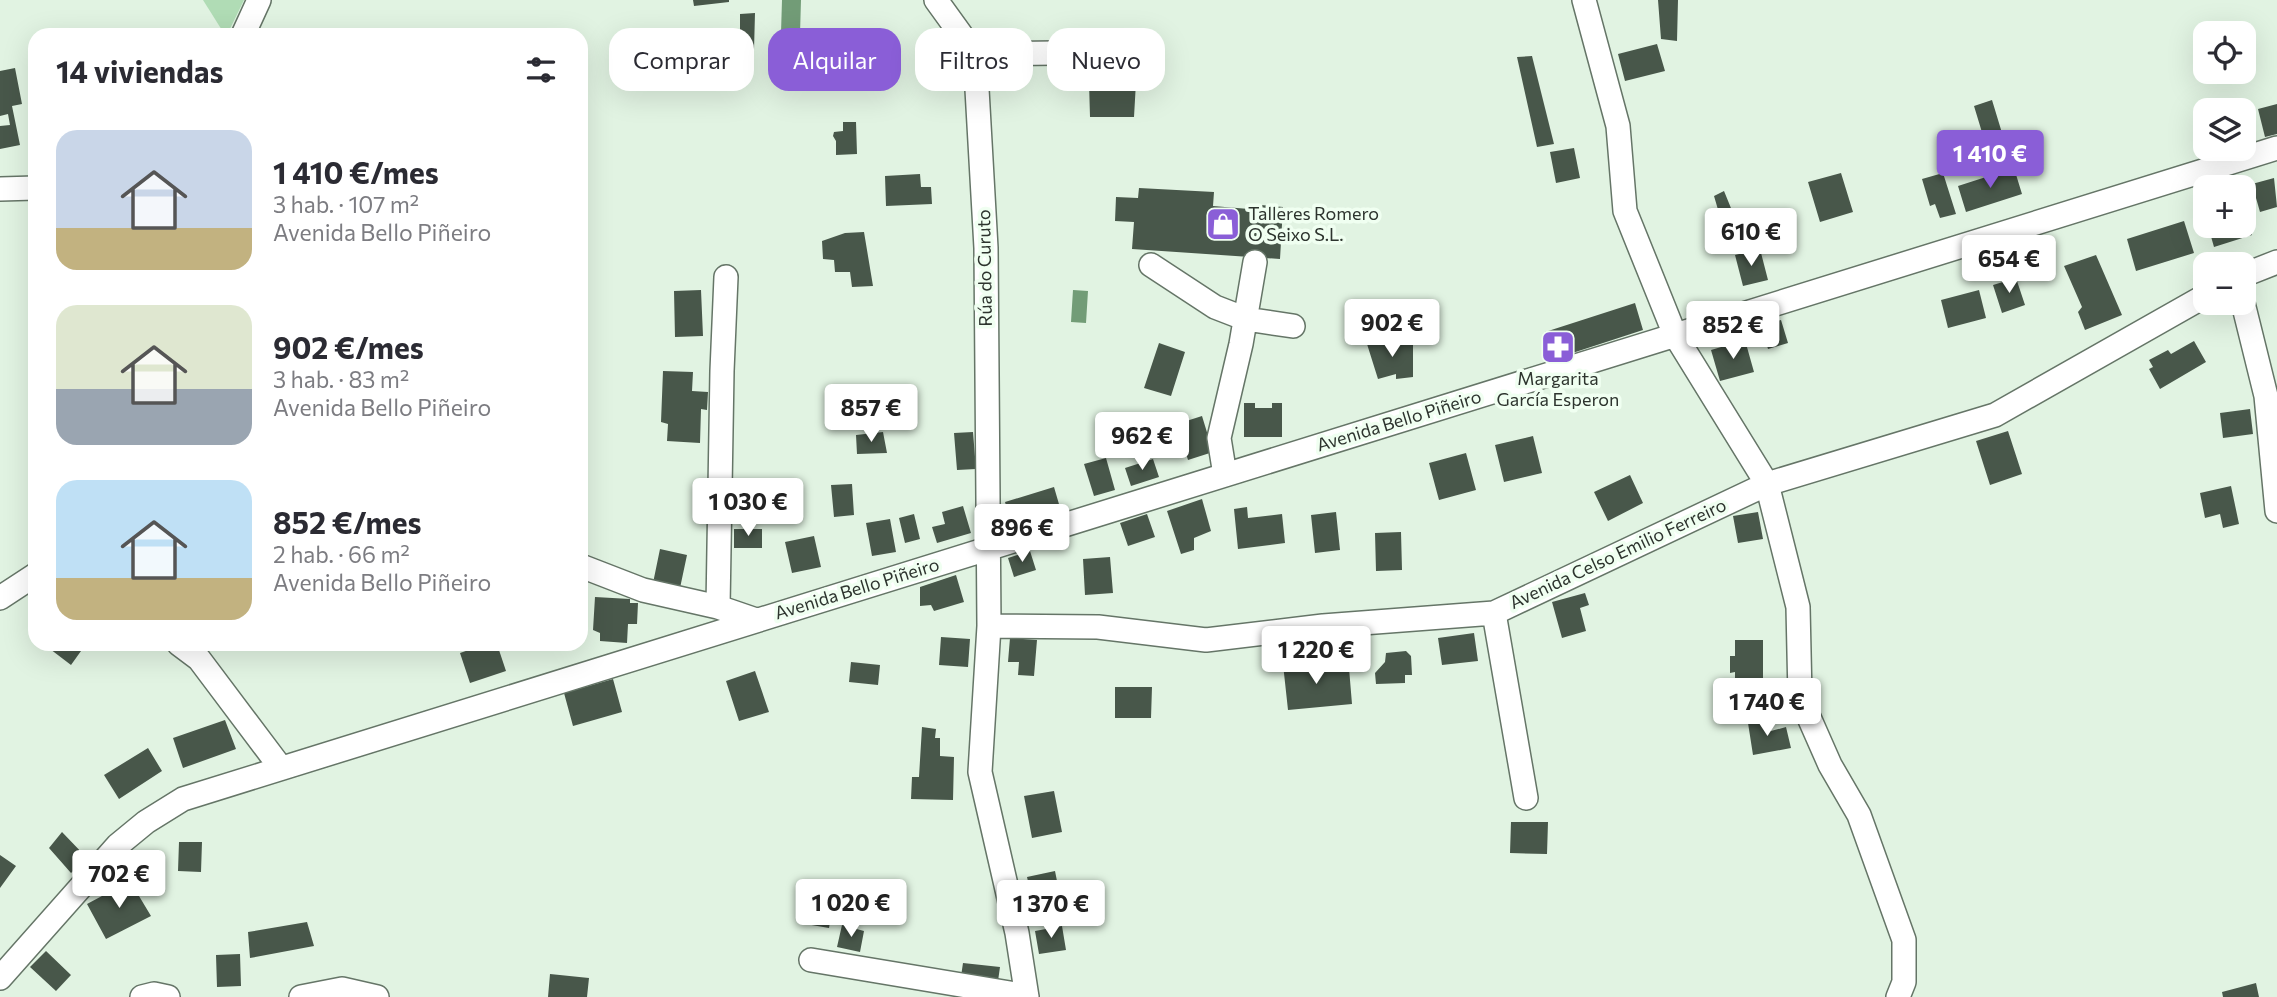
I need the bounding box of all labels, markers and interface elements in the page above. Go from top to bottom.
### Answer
map controls [2193,21,2256,315]
button: locate [2193,21,2256,84]
chip: Comprar [609,28,754,91]
chip: Alquilar [768,28,901,91]
chip: Filtros [915,28,1033,91]
chip: Nuevo [1047,28,1165,91]
icon: filters [522,51,560,89]
text: 14 viviendas [56,52,224,89]
button: layers [2193,98,2256,161]
pin: 1 410 € [1925,130,2055,190]
text: 1 410 € [1953,139,2027,167]
text: 1 410 €/mes [273,153,439,190]
icon: home [112,158,196,242]
button: + [2193,175,2256,238]
text: 3 hab. · 107 m² [273,190,419,218]
place label: Talleres Romero O Seixo S.L. [1248,202,1379,245]
shop icon: Talleres Romero O Seixo S.L. [1204,205,1242,243]
pin: 610 € [1702,208,1800,268]
street label: Rúa do Curuto [972,209,996,327]
text: 610 € [1721,217,1781,245]
text: Avenida Bello Piñeiro [273,218,491,246]
pin: 654 € [1960,236,2058,295]
text: 654 € [1978,244,2040,272]
button: − [2193,252,2256,315]
pin: 902 € [1343,300,1441,359]
pin: 852 € [1684,302,1782,361]
text: 902 € [1360,308,1424,336]
text: 852 € [1702,310,1764,338]
text: 902 €/mes [273,328,424,365]
pharmacy icon: Margarita García Esperon [1539,328,1577,366]
icon: home [112,333,196,417]
text: 3 hab. · 83 m² [273,365,409,393]
place label: Margarita García Esperon [1497,367,1619,410]
pin: 857 € [822,384,920,444]
street label: Avenida Bello Piñeiro [1314,385,1484,456]
text: Avenida Bello Piñeiro [273,393,491,421]
text: 857 € [841,393,901,421]
pin: 962 € [1093,412,1191,472]
text: 962 € [1111,421,1173,449]
pin: 1 030 € [683,478,813,538]
text: 1 030 € [708,487,788,515]
street label: Avenida Celso Emilio Ferreiro [1506,493,1730,613]
text: 852 €/mes [273,503,422,540]
pin: 896 € [973,504,1071,564]
icon: home [112,508,196,592]
text: 896 € [990,513,1054,541]
text: 2 hab. · 66 m² [273,540,410,568]
street label: Avenida Bello Piñeiro [772,553,942,624]
text: Avenida Bello Piñeiro [273,568,491,596]
pin: 1 220 € [1251,626,1381,686]
text: 1 220 € [1278,635,1354,663]
pin: 1 740 € [1702,678,1832,738]
text: 1 740 € [1729,687,1805,715]
pin: 702 € [70,850,168,910]
text: 702 € [88,859,150,887]
pin: 1 020 € [786,880,916,939]
pin: 1 370 € [986,880,1116,940]
text: 1 020 € [812,888,890,916]
text: 1 370 € [1013,889,1089,917]

